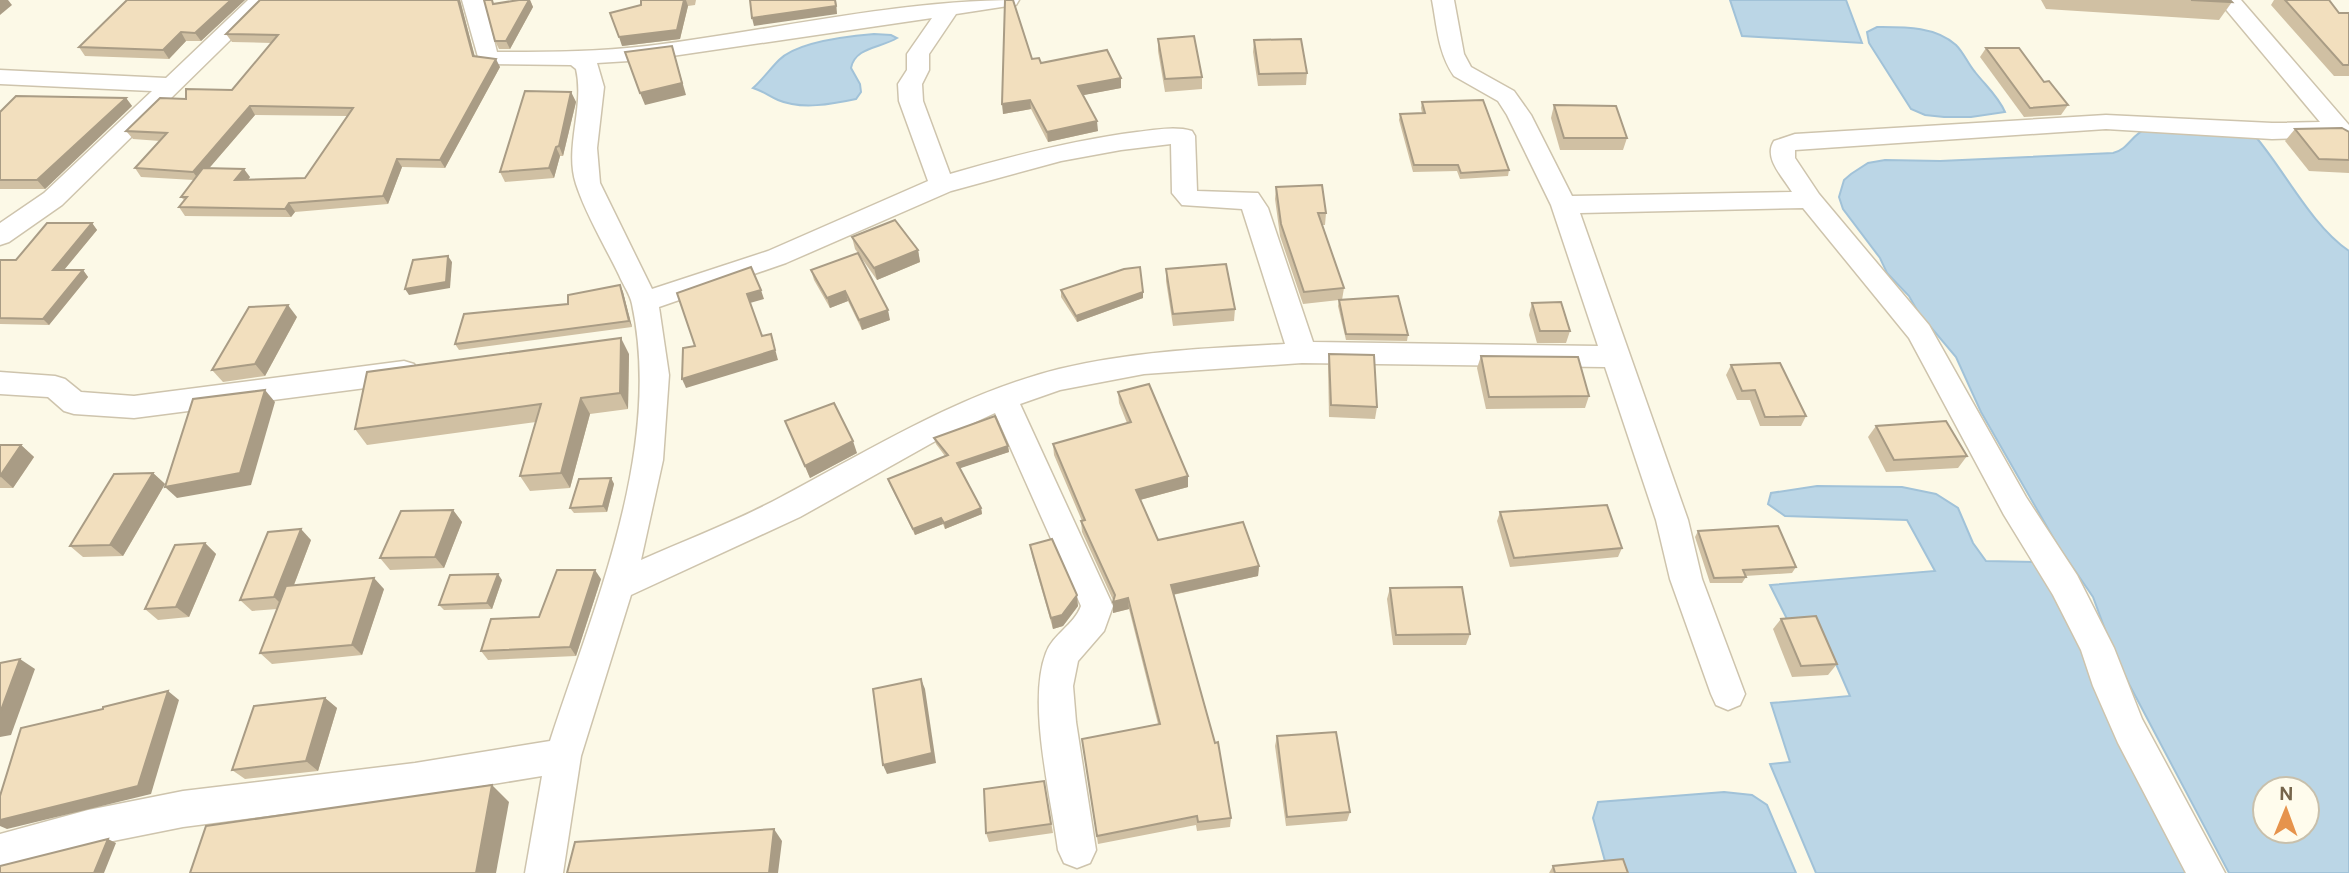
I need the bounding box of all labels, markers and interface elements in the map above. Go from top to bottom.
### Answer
north arrow [2251,775,2321,845]
text: N [2279,781,2293,806]

